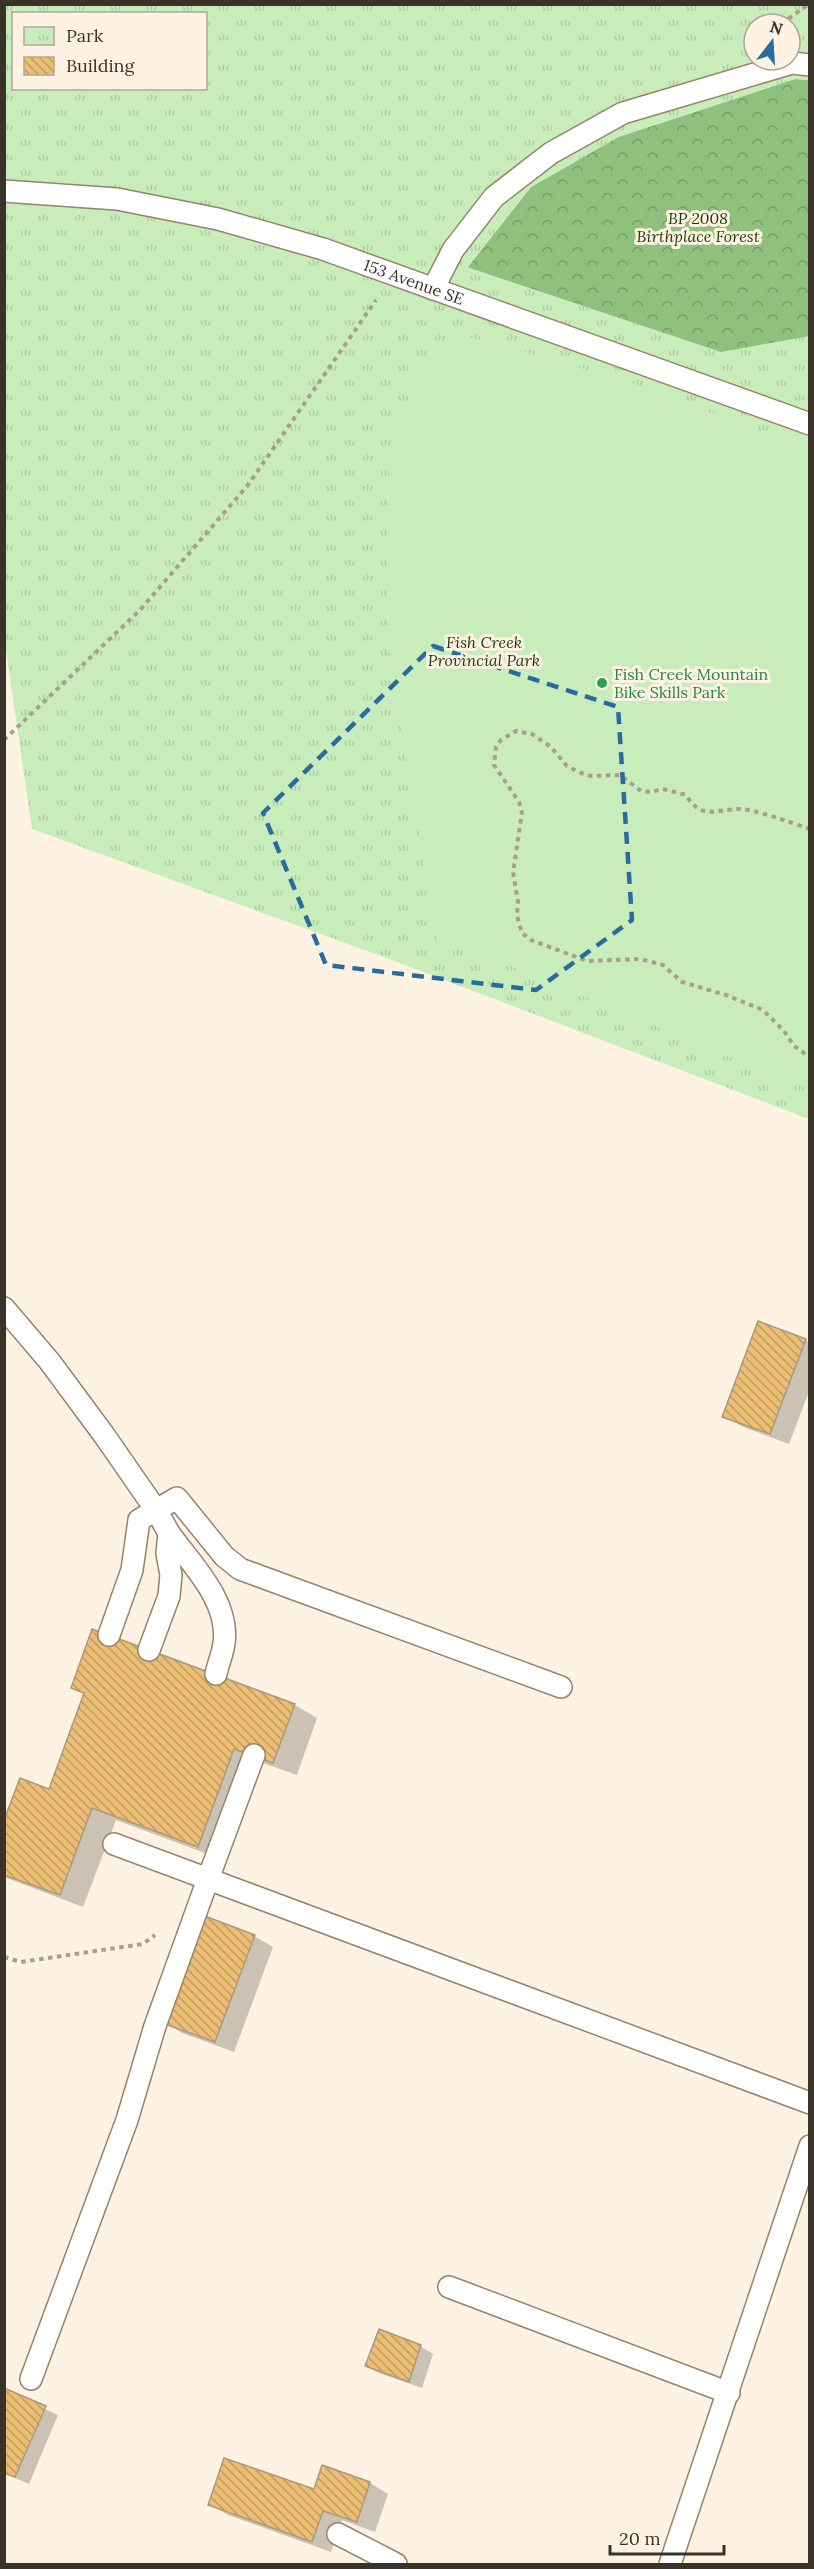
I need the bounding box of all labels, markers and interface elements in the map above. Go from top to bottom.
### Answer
legend [12,12,207,90]
north arrow [742,12,802,72]
text: N [768,16,785,39]
text: Park [66,24,104,47]
text: Building [66,54,136,77]
park label: BP 2008 Birthplace Forest [636,208,760,246]
street label: 153 Avenue SE [361,254,467,309]
park label: Fish Creek Provincial Park [428,632,540,670]
place label: Fish Creek Mountain Bike Skills Park [614,664,768,702]
marker: Fish Creek Mountain Bike Skills Park [595,676,609,690]
scale bar [610,2518,724,2556]
text: 20 m [619,2527,661,2550]

